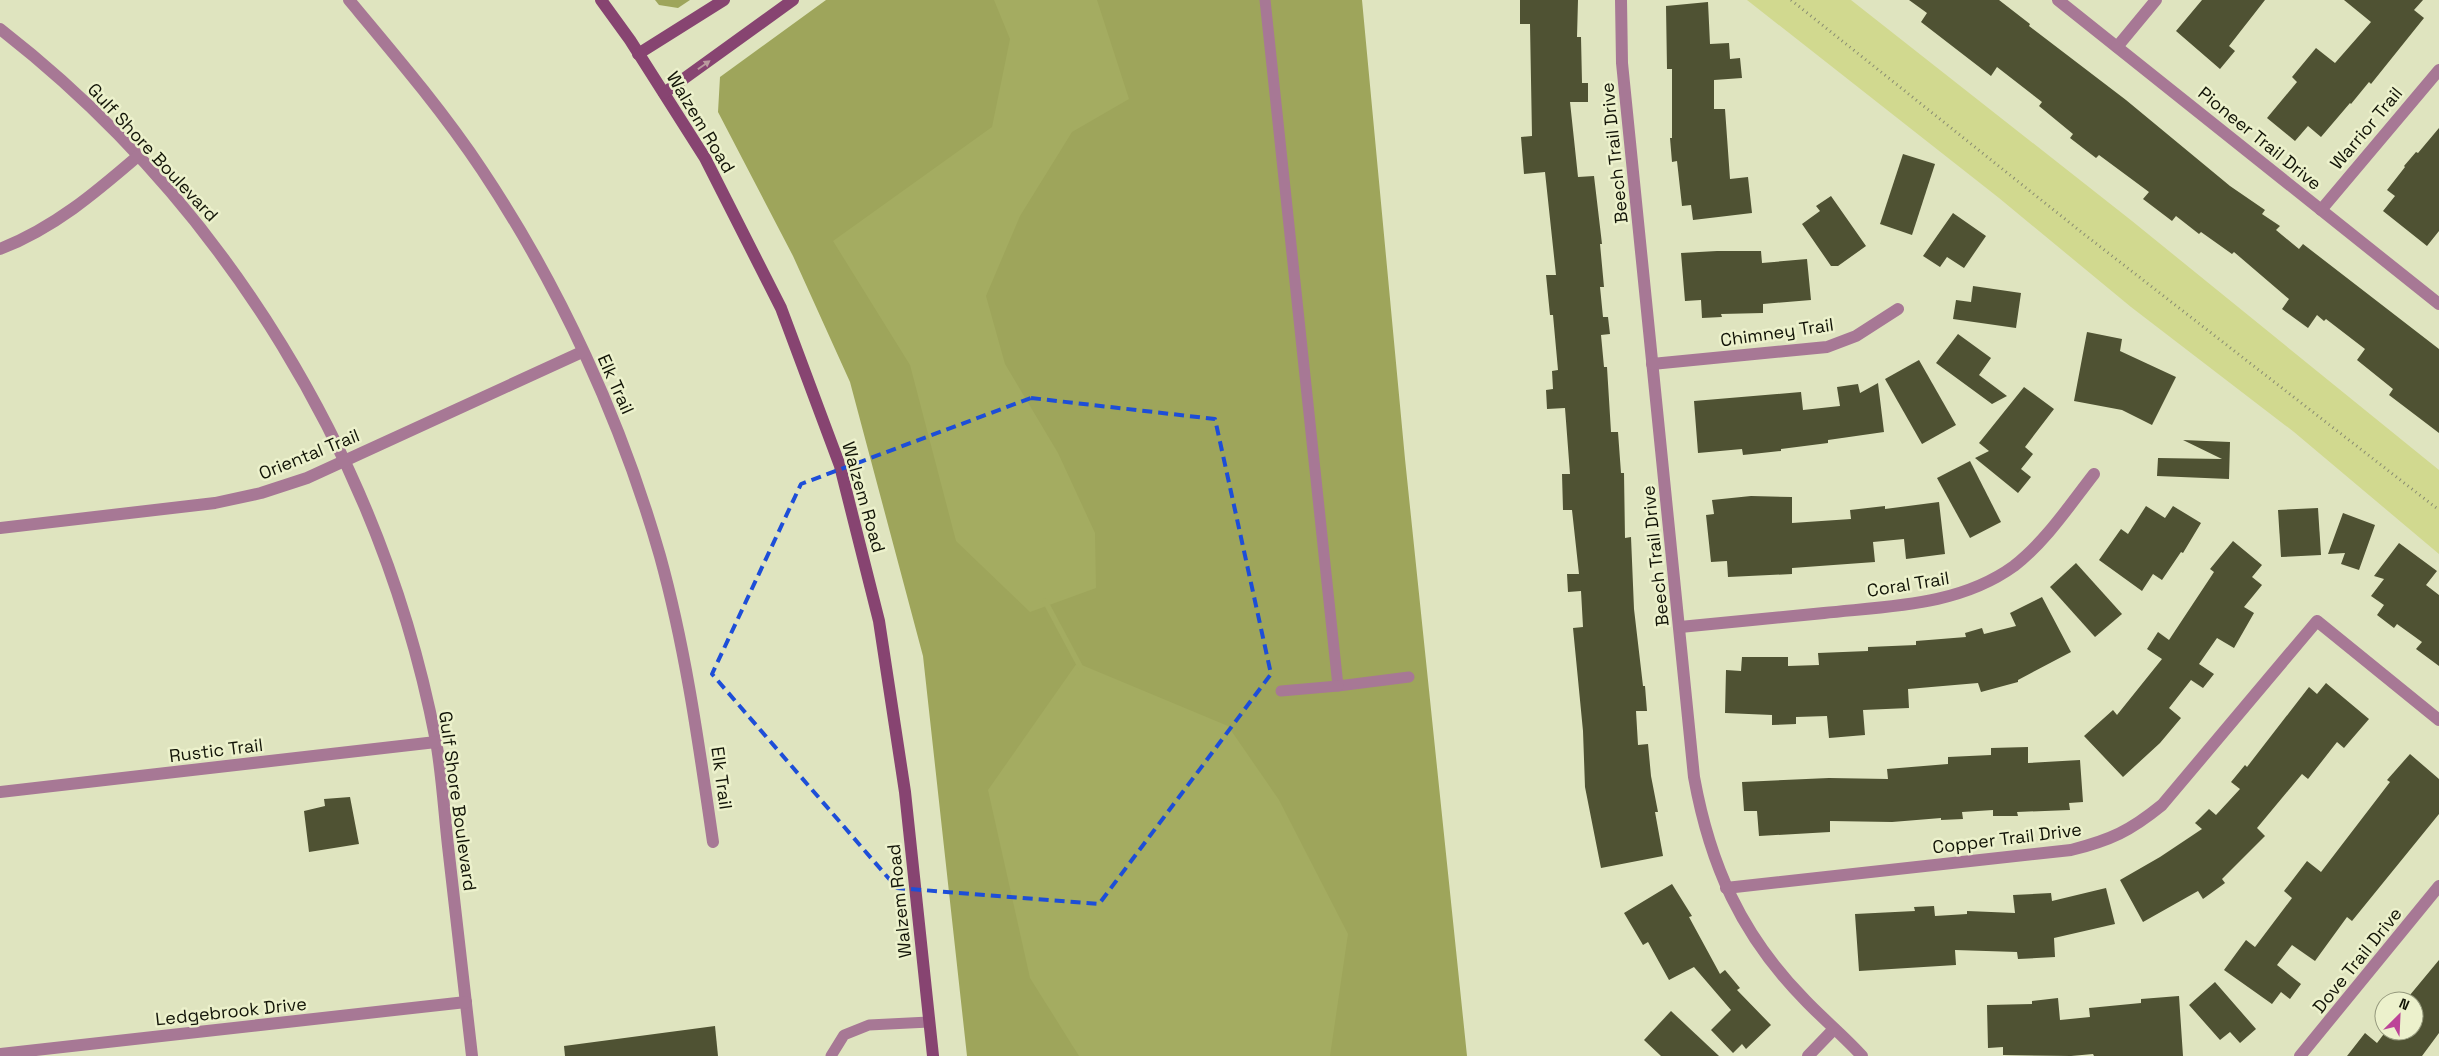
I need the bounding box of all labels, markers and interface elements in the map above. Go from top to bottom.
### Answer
one-way arrow [697,60,710,70]
street label: Walzem Road [662,67,740,177]
street label: Gulf Shore Boulevard [83,78,223,226]
street label: Beech Trail Drive [1595,81,1633,225]
street label: Pioneer Trail Drive [2194,81,2326,195]
street label: Warrior Trail [2325,82,2407,174]
street label: Chimney Trail [1719,313,1835,351]
street label: Elk Trail [593,350,639,418]
street label: Oriental Trail [255,423,363,485]
street label: Walzem Road [837,439,891,555]
street label: Beech Trail Drive [1636,484,1674,628]
street label: Coral Trail [1865,566,1951,602]
street label: Gulf Shore Boulevard [434,710,482,892]
street label: Rustic Trail [168,733,264,767]
street label: Elk Trail [706,745,738,811]
street label: Copper Trail Drive [1931,817,2083,859]
street label: Walzem Road [882,843,916,959]
street label: Dove Trail Drive [2307,902,2407,1018]
north arrow [2374,991,2424,1041]
street label: Ledgebrook Drive [154,992,308,1030]
text: N [2396,994,2412,1014]

